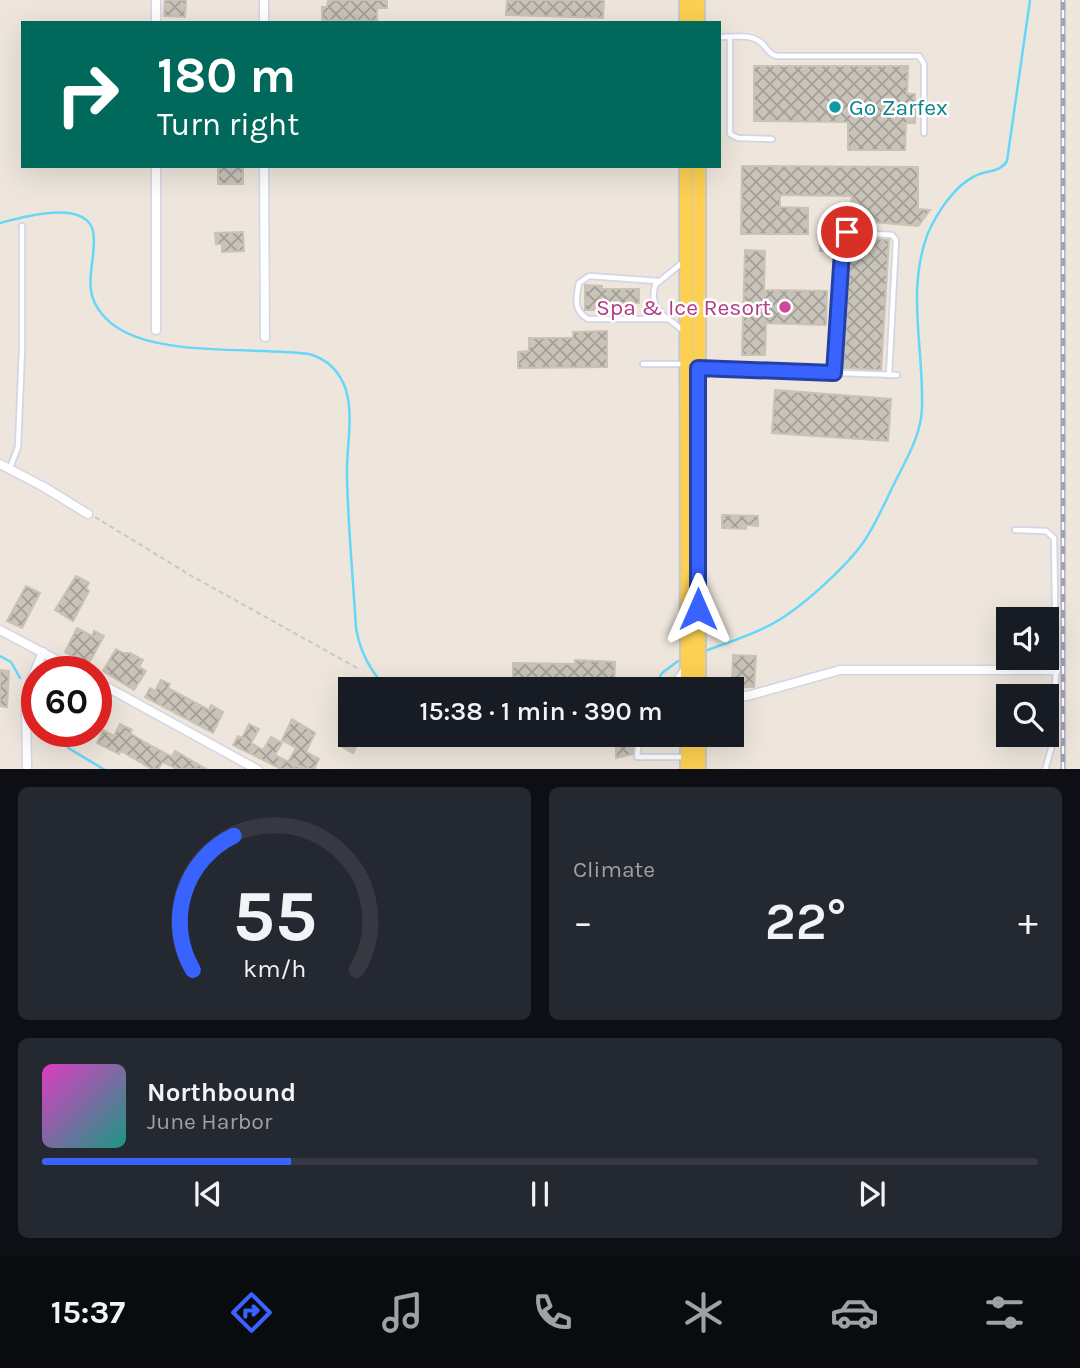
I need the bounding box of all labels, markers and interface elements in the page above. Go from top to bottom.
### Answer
text: 180 m [157,47,296,104]
icon: right [42,49,133,140]
place label: Go Zarfex [849,94,948,121]
marker: Go Zarfex [827,99,843,115]
text: Turn right [157,106,299,143]
pin [817,202,877,262]
icon: arrive [828,213,866,251]
place label: Spa & Ice Resort [596,294,771,321]
marker: Spa & Ice Resort [777,299,793,315]
position arrow [661,572,735,646]
map controls [996,607,1059,747]
button: sound [996,607,1059,670]
speed limit sign: 60 [21,656,112,747]
button: search [996,684,1059,747]
text: 15:38 · 1 min · 390 m [419,696,663,727]
text: Climate [573,856,655,883]
text: 55 [232,873,317,958]
text: 22° [765,891,846,952]
text: − [573,900,593,945]
text: + [1018,900,1038,945]
text: km/h [243,953,306,982]
text: Northbound [147,1077,296,1108]
text: June Harbor [147,1108,272,1135]
icon: previous [189,1175,227,1213]
icon: pause [521,1175,559,1213]
icon: next [853,1175,891,1213]
icon: directions [227,1288,276,1337]
icon: music [378,1288,427,1337]
icon: phone [528,1288,577,1337]
icon: climate [679,1288,728,1337]
icon: car [830,1288,879,1337]
icon: filters [980,1288,1029,1337]
text: 15:37 [51,1294,125,1331]

